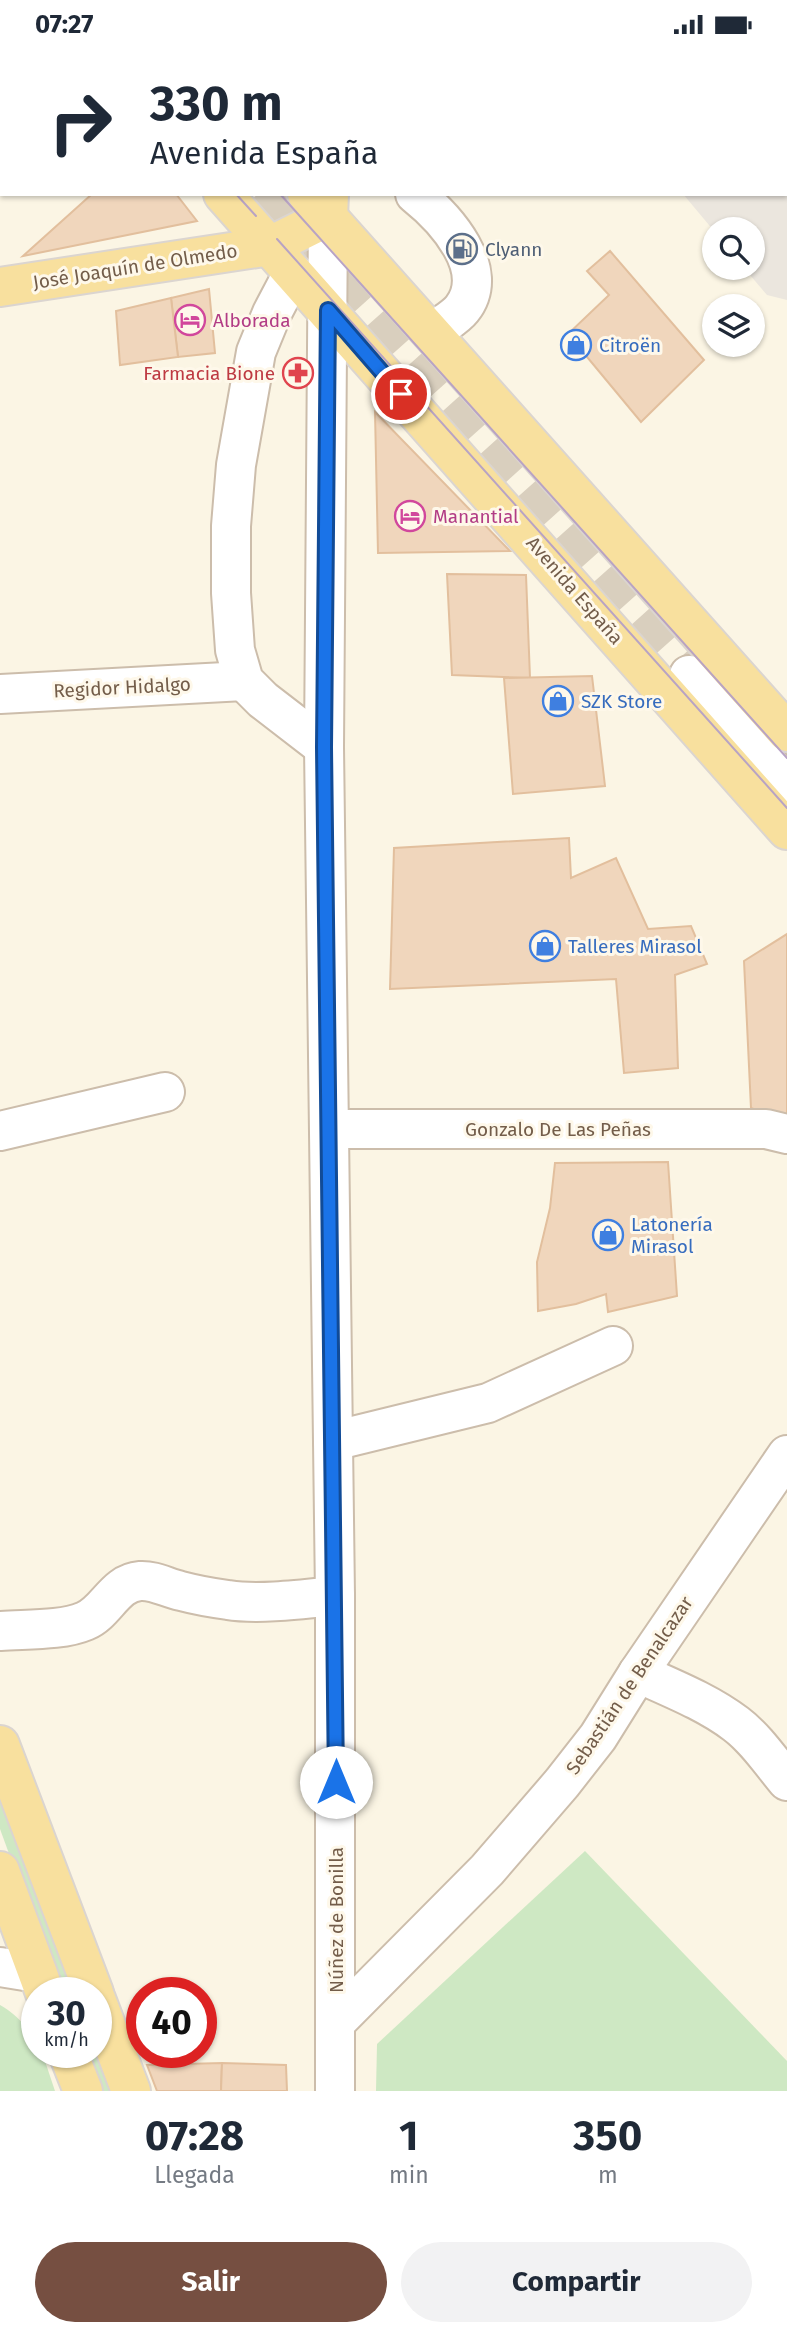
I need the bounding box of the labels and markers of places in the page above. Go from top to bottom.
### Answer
fuel station icon: Clyann [445,232,479,266]
place label: Clyann [485,238,542,261]
hotel icon: Alborada [173,303,207,337]
place label: Alborada [213,309,291,332]
shop icon: Citroën [559,328,593,362]
place label: Citroën [599,334,661,357]
pharmacy icon: Farmacia Bione [281,356,315,390]
place label: Farmacia Bione [143,362,275,385]
pin [371,364,431,424]
hotel icon: Manantial [393,499,427,533]
place label: Manantial [433,505,519,528]
shop icon: SZK Store [541,684,575,718]
place label: SZK Store [581,690,662,713]
shop icon: Talleres Mirasol [528,929,562,963]
place label: Talleres Mirasol [568,935,702,958]
place label: Latonería Mirasol [631,1213,713,1258]
shop icon: Latonería Mirasol [591,1218,625,1252]

